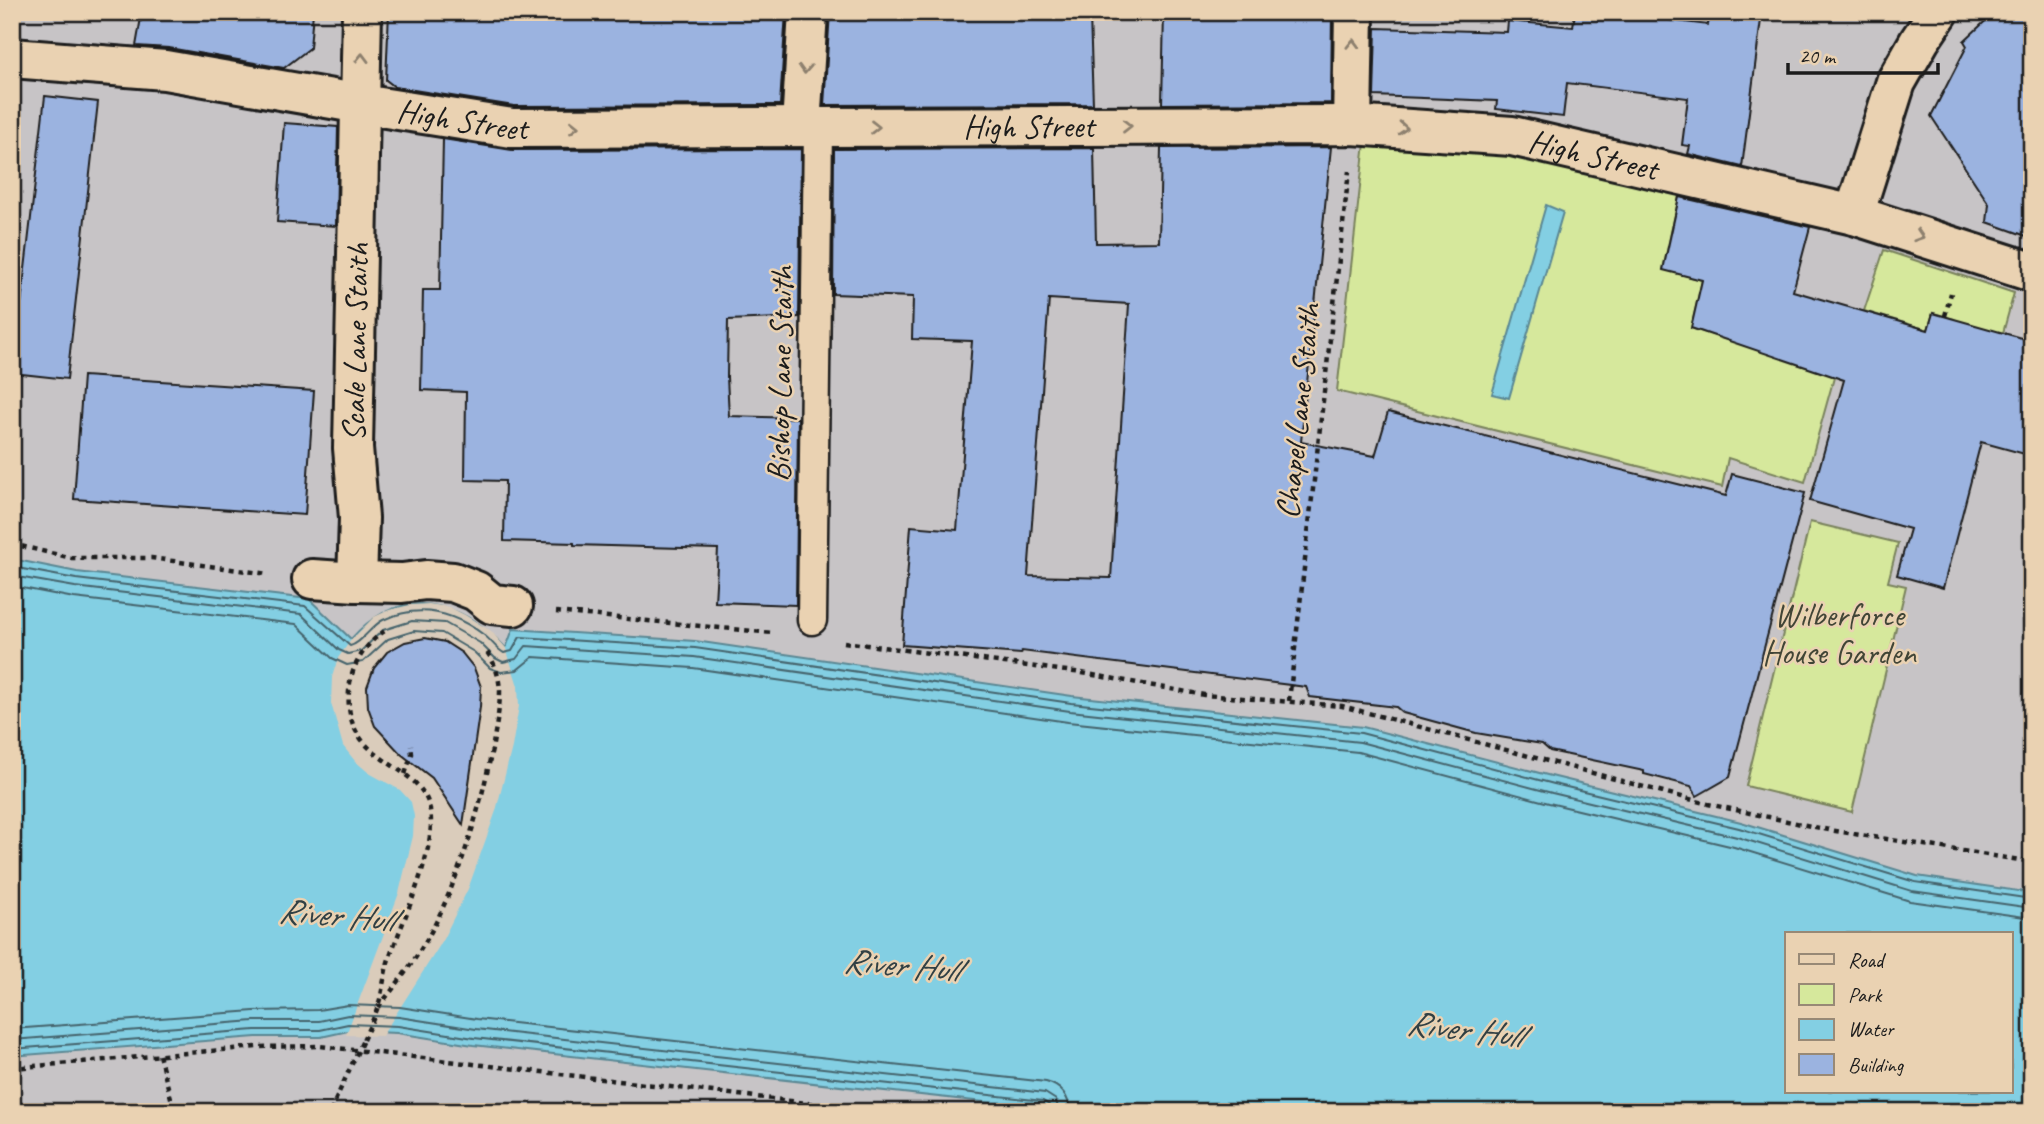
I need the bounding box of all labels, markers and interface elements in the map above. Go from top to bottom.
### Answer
scale bar [1788,32,1939,76]
one-way arrow [1345,38,1361,49]
text: 20 m [1799,43,1837,69]
one-way arrow [354,53,369,64]
one-way arrow [797,64,812,75]
street label: High Street [394,89,530,150]
street label: High Street [963,105,1097,147]
one-way arrow [1122,118,1133,134]
one-way arrow [569,119,580,135]
one-way arrow [870,119,881,135]
street label: High Street [1525,120,1665,191]
one-way arrow [1398,121,1409,136]
one-way arrow [1912,228,1924,242]
street label: Scale Lane Staith [332,242,378,442]
street label: Bishop Lane Staith [757,264,803,482]
street label: Chapel Lane Staith [1266,300,1330,521]
park label: Wilberforce House Garden [1762,594,1917,674]
water label: River Hull [277,888,407,943]
legend [1785,932,2012,1092]
water label: River Hull [842,938,972,993]
text: Road [1848,947,1887,973]
text: Park [1848,982,1883,1008]
water label: River Hull [1405,1000,1535,1060]
text: Water [1848,1016,1895,1042]
text: Building [1848,1052,1905,1078]

